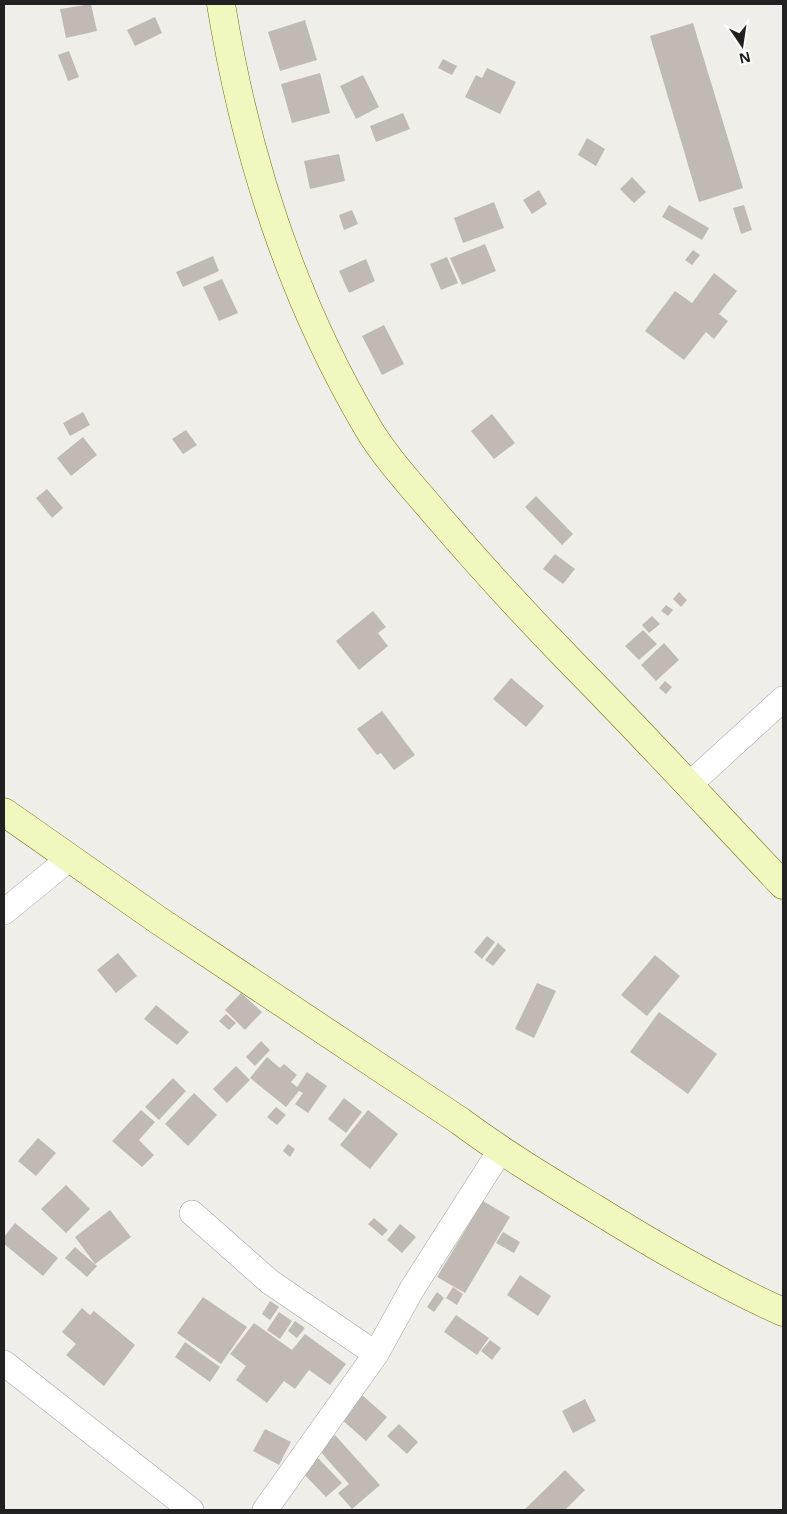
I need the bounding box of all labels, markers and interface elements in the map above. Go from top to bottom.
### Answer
north arrow [717,20,767,70]
text: N [737,48,753,69]

